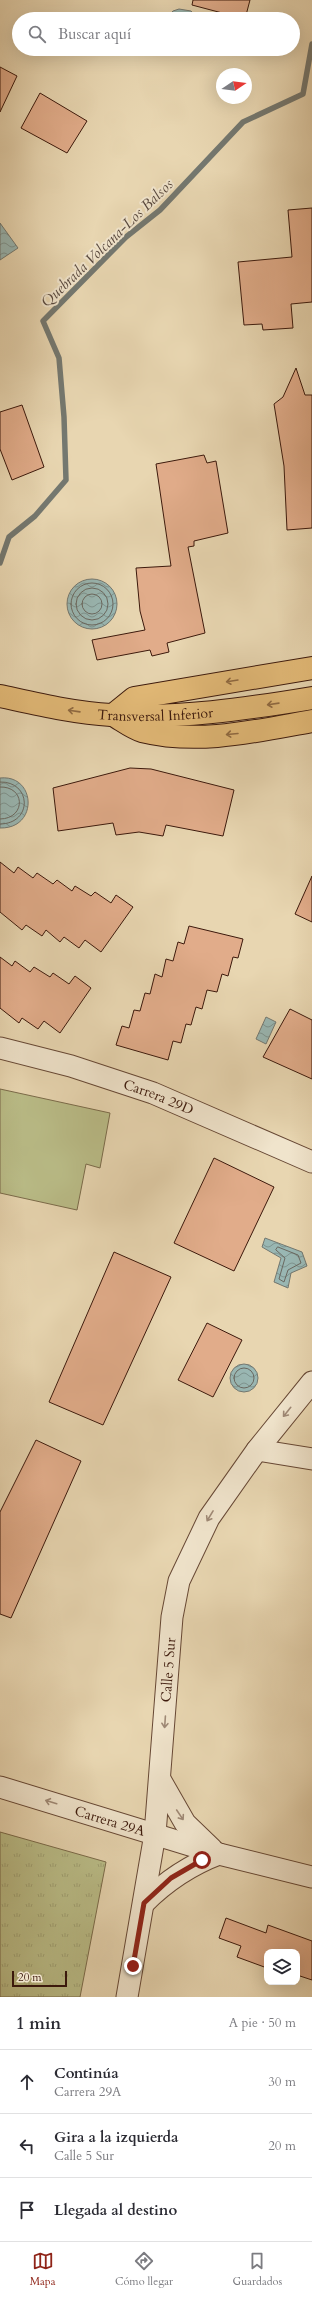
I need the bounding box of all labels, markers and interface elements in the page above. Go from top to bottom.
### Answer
search box [12,12,300,56]
icon: search [26,23,48,45]
text: Buscar aquí [58,24,131,44]
north arrow [216,68,252,104]
water label: Quebrada Volcana-Los Balsos [37,175,177,311]
one-way arrow [226,677,239,685]
one-way arrow [267,700,280,708]
street label: Transversal Inferior [97,703,215,726]
one-way arrow [68,707,81,715]
one-way arrow [226,731,239,738]
street label: Carrera 29D [121,1075,196,1119]
one-way arrow [283,1407,292,1417]
one-way arrow [206,1510,214,1521]
street label: Calle 5 Sur [156,1636,180,1703]
one-way arrow [161,1715,168,1728]
one-way arrow [45,1798,58,1805]
street label: Carrera 29A [72,1801,147,1841]
one-way arrow [176,1809,184,1820]
route start [193,1851,211,1869]
map controls [264,1949,300,1985]
button: layers [264,1949,300,1985]
route end [124,1957,142,1975]
scale bar [12,1969,67,1988]
text: 20 m [18,1970,42,1985]
text: 1 min [16,2012,61,2035]
text: A pie · 50 m [229,2014,296,2032]
text: Continúa [54,2063,119,2083]
icon: ahead [16,2071,38,2093]
text: 30 m [268,2073,296,2091]
text: Carrera 29A [54,2083,121,2101]
text: Gira a la izquierda [54,2127,178,2147]
icon: left [16,2135,38,2157]
text: 20 m [268,2137,296,2155]
text: Calle 5 Sur [54,2147,114,2165]
icon: arrive [16,2199,38,2221]
text: Llegada al destino [54,2200,177,2220]
tab: Mapa [30,2250,55,2289]
tab: Cómo llegar [115,2250,173,2289]
tab: Guardados [233,2250,282,2289]

